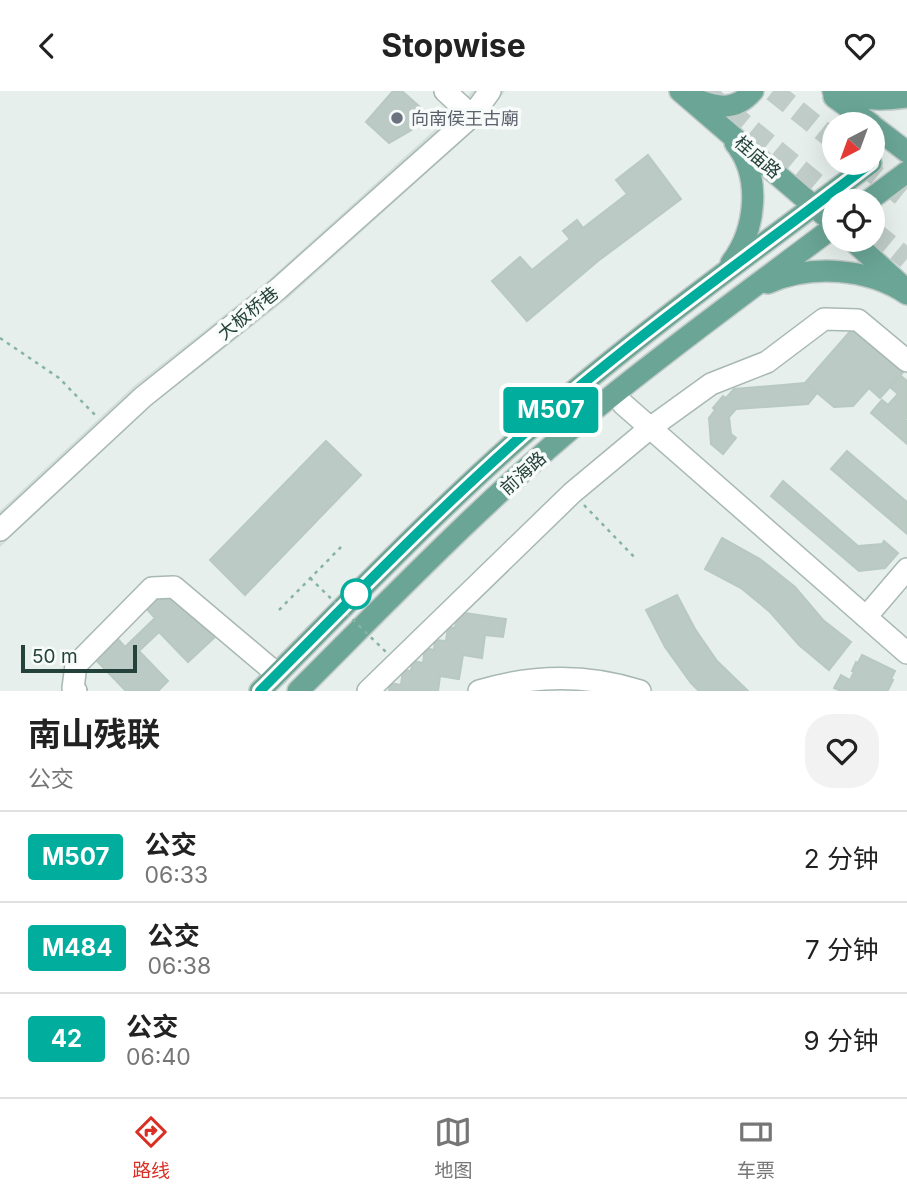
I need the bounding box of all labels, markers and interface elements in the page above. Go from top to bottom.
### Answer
text: Stopwise [381,26,526,65]
icon: back [28,27,66,65]
icon: heart [841,27,879,65]
place label: 向南侯王古廟 [411,108,519,129]
marker: 向南侯王古廟 [389,110,405,126]
north arrow [822,112,886,175]
map controls [822,112,885,252]
street label: 桂庙路 [731,131,785,183]
button: locate [822,189,885,252]
street label: 大板桥巷 [213,282,283,344]
line badge: M507 [502,387,600,433]
text: M507 [517,395,585,424]
street label: 前海路 [496,447,550,499]
unlabelled marker [341,579,371,609]
scale bar [21,642,136,674]
text: 50 m [32,645,78,668]
text: 南山残联 [28,714,160,754]
button: heart [805,714,879,788]
text: 公交 [28,765,74,793]
text: 公交 [144,829,196,860]
text: M507 [42,842,109,871]
text: 2 分钟 [804,843,879,874]
text: 06:33 [144,861,208,889]
text: 公交 [147,920,199,951]
text: M484 [42,933,112,962]
text: 7 分钟 [805,934,879,965]
text: 06:38 [147,952,211,980]
text: 公交 [126,1011,178,1042]
text: 42 [51,1024,82,1053]
text: 9 分钟 [804,1025,879,1056]
text: 06:40 [126,1043,191,1071]
tab: 路线 [132,1113,170,1182]
tab: 地图 [434,1113,473,1182]
tab: 车票 [737,1113,775,1182]

